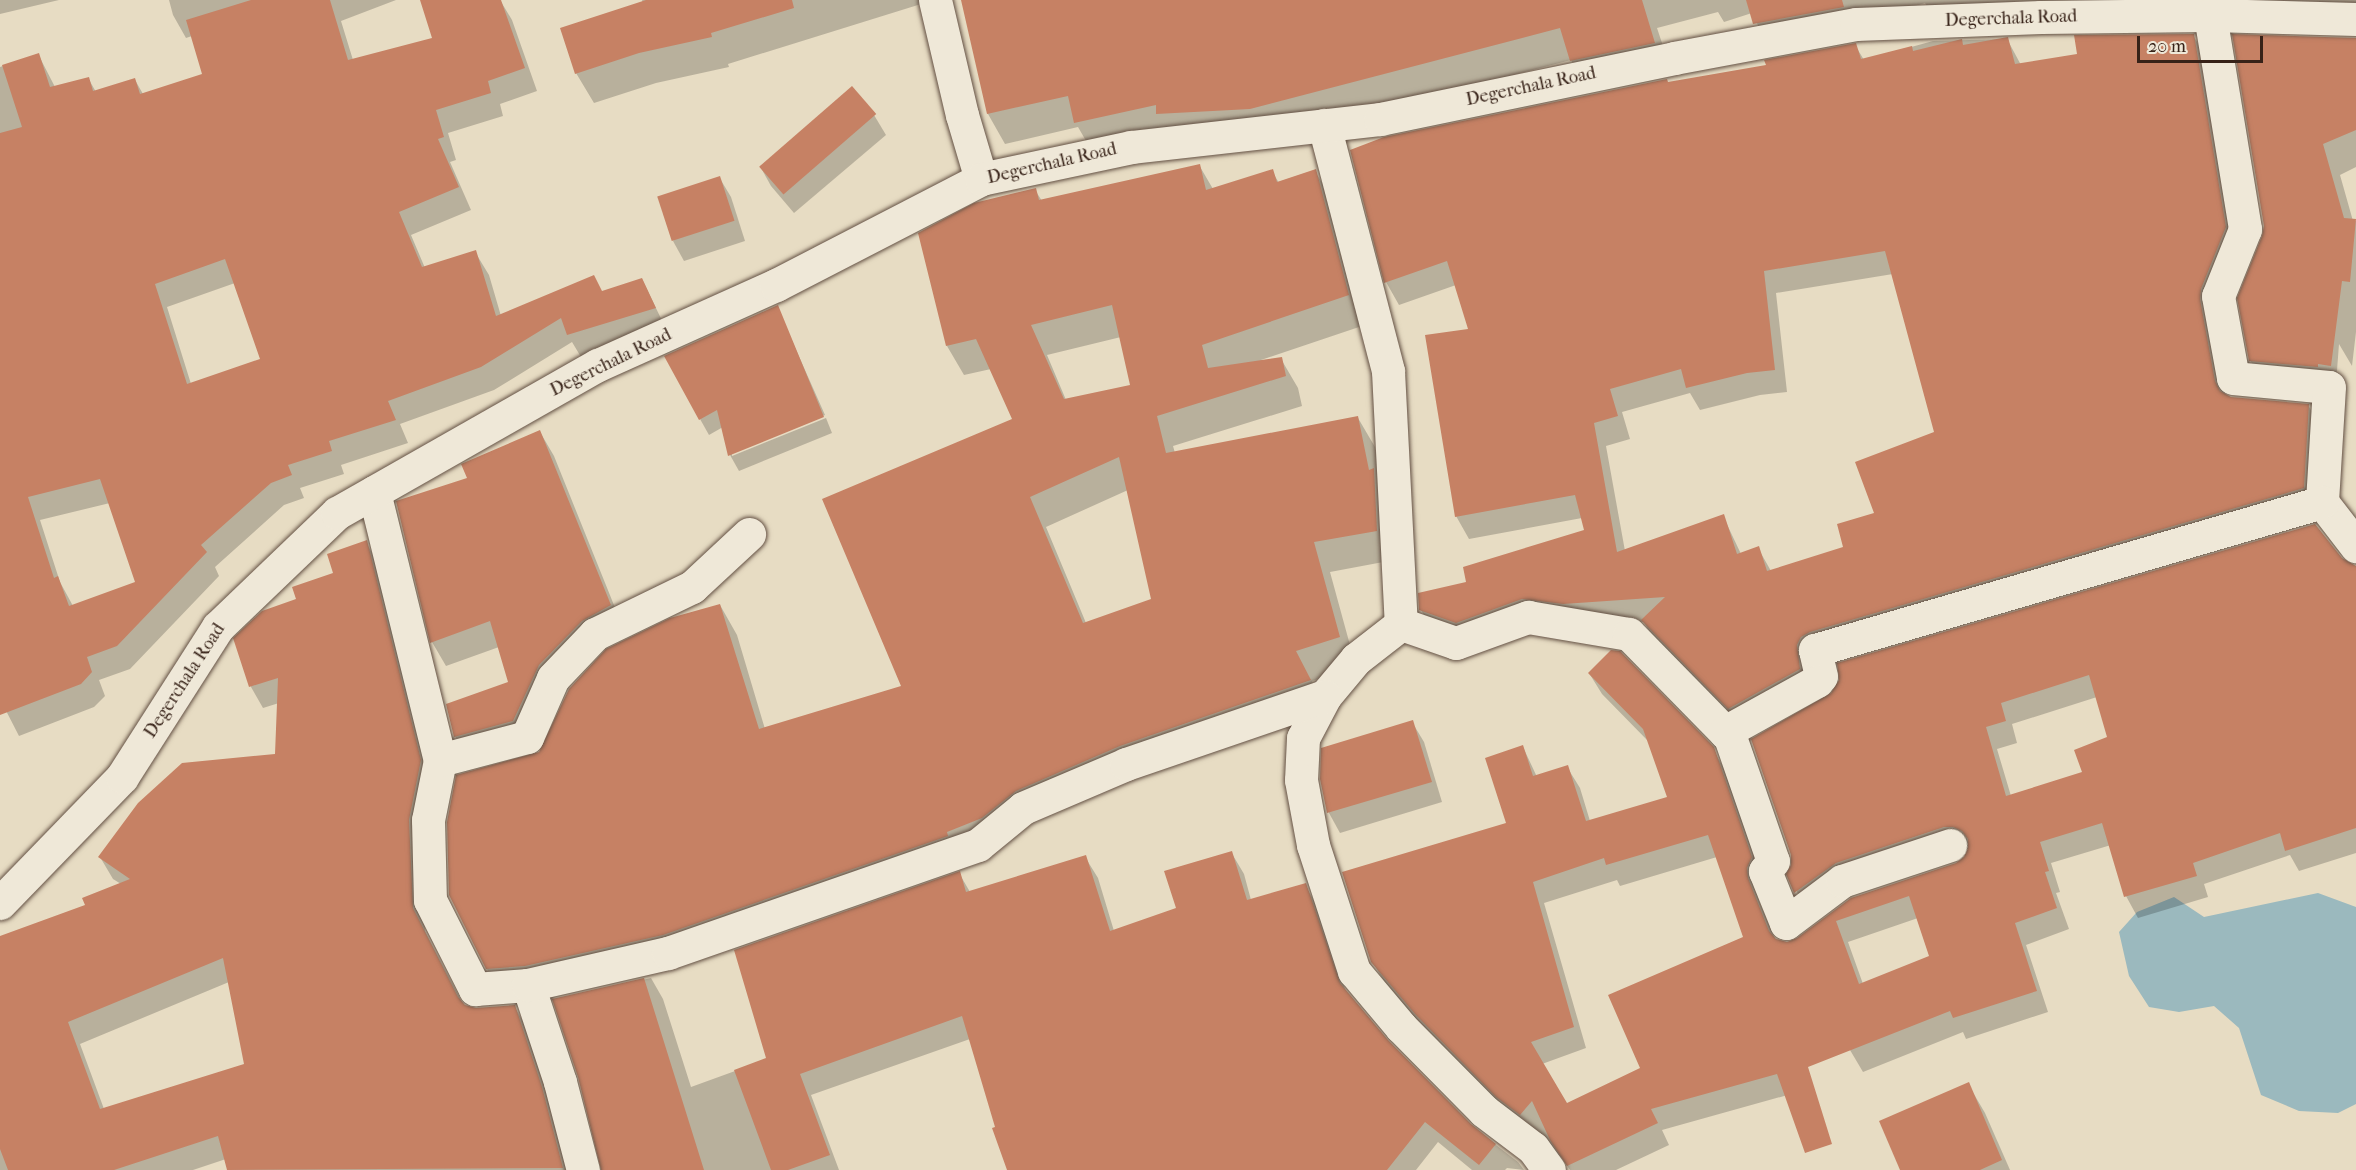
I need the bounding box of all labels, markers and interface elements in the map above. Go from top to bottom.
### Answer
street label: Degerchala Road [1945,6,2077,32]
scale bar [2140,24,2266,62]
text: 20 m [2148,36,2186,57]
street label: Degerchala Road [1464,63,1598,111]
street label: Degerchala Road [985,139,1119,189]
street label: Degerchala Road [547,324,675,402]
street label: Degerchala Road [140,620,230,742]

